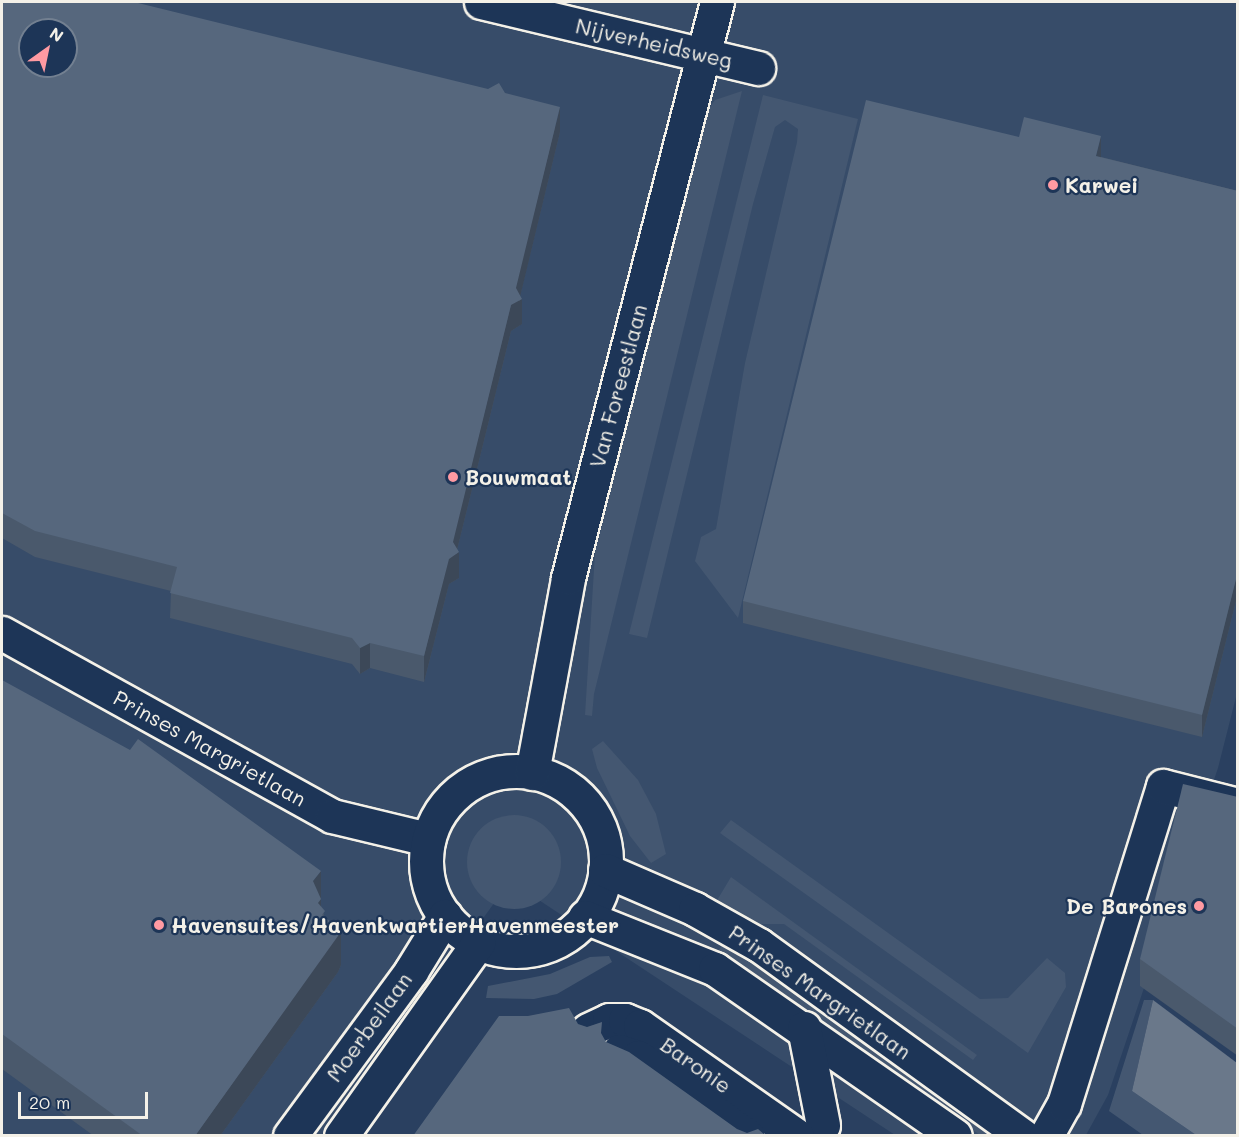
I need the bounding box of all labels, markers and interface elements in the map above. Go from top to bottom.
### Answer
street label: Nijverheidsweg [573,13,735,73]
north arrow [18,18,78,78]
text: N [46,22,68,46]
place label: Karwei [1065,172,1138,198]
marker: Karwei [1046,178,1060,192]
street label: Van Foreestlaan [584,302,652,470]
place label: Bouwmaat [465,464,572,490]
marker: Bouwmaat [446,470,460,484]
street label: Prinses Margrietlaan [109,685,311,811]
place label: De Barones [1066,893,1187,919]
marker: De Barones [1192,899,1206,913]
place label: Havensuites/HavenkwartierHavenmeester [171,912,619,938]
marker: Havensuites/HavenkwartierHavenmeester [152,918,166,932]
street label: Prinses Margrietlaan [724,920,916,1064]
street label: Moerbeilaan [321,968,417,1086]
street label: Baronie [656,1032,736,1098]
scale bar [21,1080,152,1118]
text: 20 m [29,1090,70,1114]

